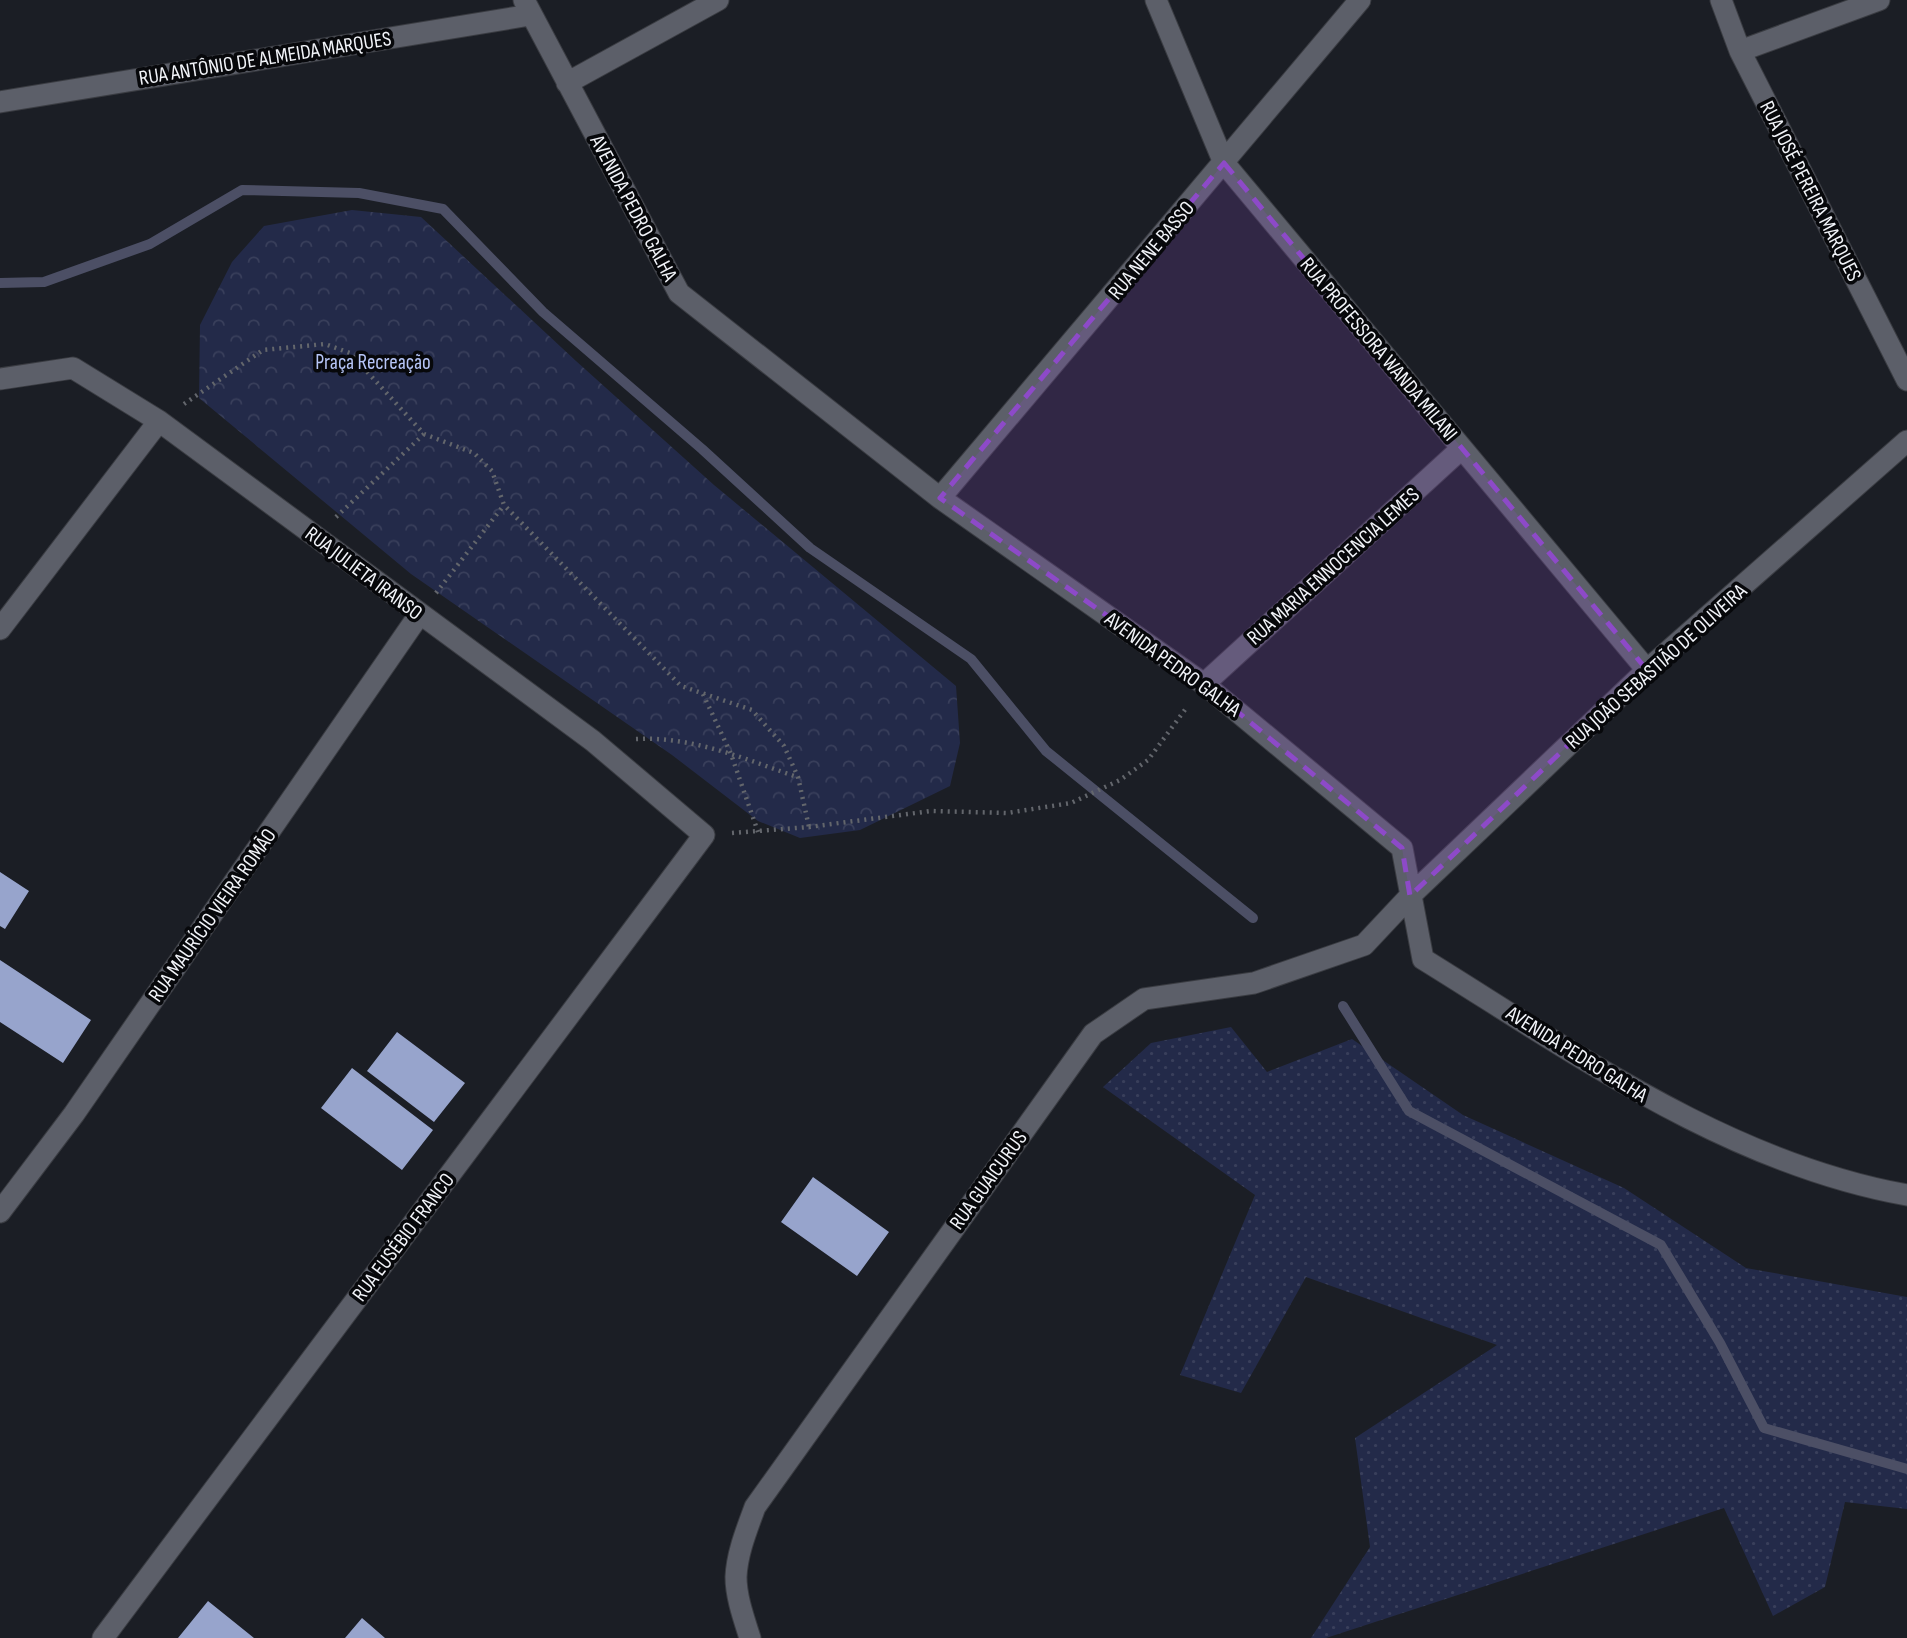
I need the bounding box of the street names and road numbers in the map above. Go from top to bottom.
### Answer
street label: RUA ANTÔNIO DE ALMEIDA MARQUES [137,26,393,91]
street label: RUA JOSÉ PEREIRA MARQUES [1754,97,1867,286]
street label: AVENIDA PEDRO GALHA [584,130,683,286]
street label: RUA NENE BASSO [1103,196,1200,304]
street label: RUA PROFESSORA WANDA MILANI [1295,253,1463,446]
street label: RUA MARIA ENNOCENCIA LEMES [1242,482,1425,650]
street label: RUA JULIETA IRANSO [300,521,427,626]
street label: RUA JOÃO SEBASTIÃO DE OLIVEIRA [1561,578,1753,754]
street label: AVENIDA PEDRO GALHA [1099,606,1246,723]
street label: RUA MAURÍCIO VIEIRA ROMÃO [143,824,282,1007]
street label: AVENIDA PEDRO GALHA [1501,1000,1653,1108]
street label: RUA GUAICURUS [944,1126,1033,1234]
street label: RUA EUSÉBIO FRANCO [347,1168,460,1306]

